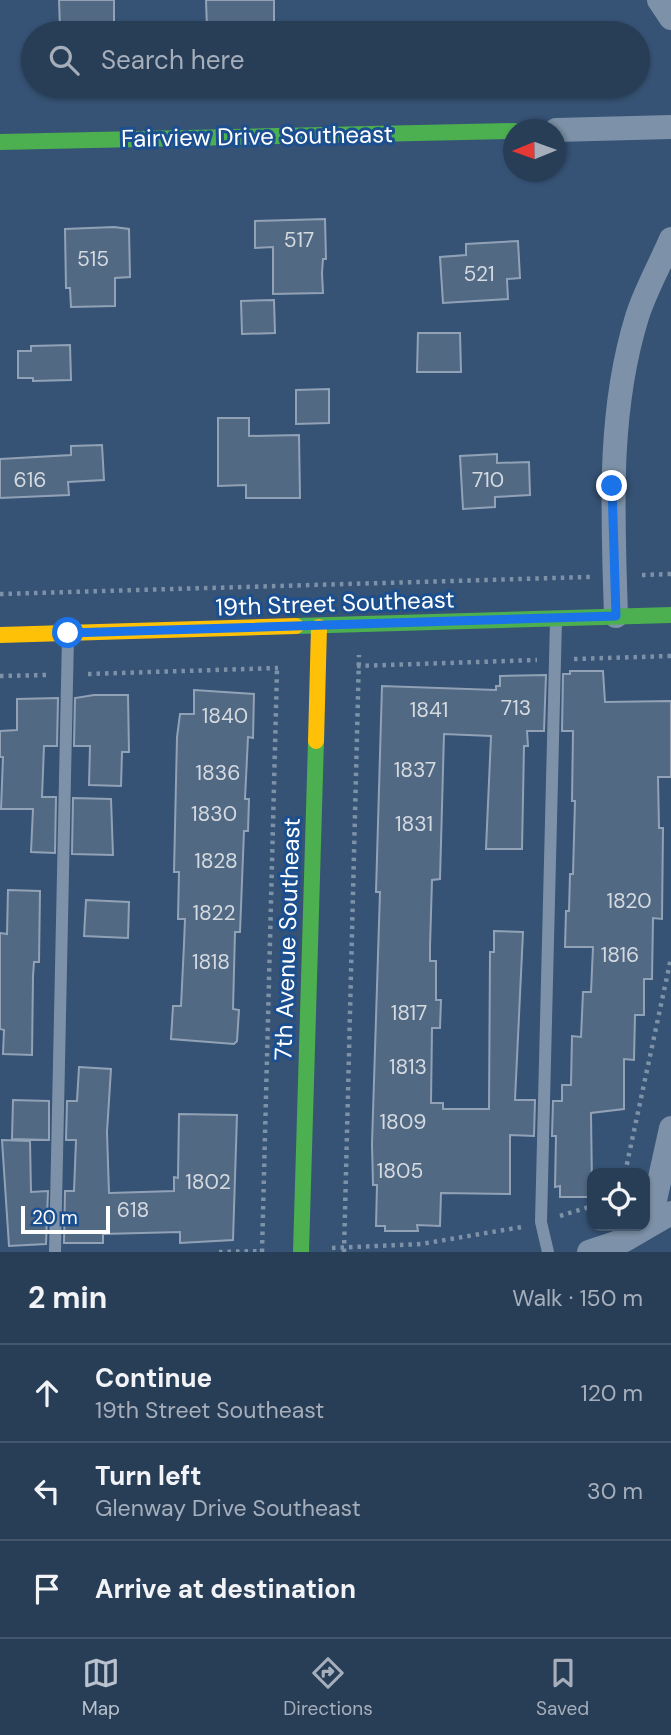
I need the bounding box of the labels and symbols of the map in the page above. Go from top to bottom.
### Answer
street label: Fairview Drive Southeast [121,118,393,154]
north arrow [503,119,566,182]
house number: 517 [284,226,314,254]
house number: 515 [77,245,109,273]
house number: 521 [463,260,495,288]
house number: 616 [14,466,46,494]
house number: 710 [472,466,504,494]
route end [596,470,627,501]
street label: 19th Street Southeast [215,583,455,623]
route start [52,617,83,648]
house number: 713 [501,694,531,722]
house number: 1841 [410,696,448,724]
house number: 1840 [202,702,248,730]
house number: 1837 [394,756,436,784]
house number: 1836 [196,759,240,787]
house number: 1830 [191,800,237,828]
house number: 1831 [395,810,433,838]
street label: 7th Avenue Southeast [267,817,307,1061]
house number: 1828 [194,847,238,875]
house number: 1820 [606,887,652,915]
house number: 1822 [192,899,236,927]
house number: 1816 [601,941,639,969]
house number: 1818 [192,948,230,976]
house number: 1817 [391,999,427,1027]
house number: 1813 [389,1053,427,1081]
house number: 1809 [380,1108,426,1136]
house number: 1805 [377,1157,423,1185]
house number: 1802 [185,1168,231,1196]
house number: 618 [117,1196,149,1224]
scale bar [21,1203,110,1235]

